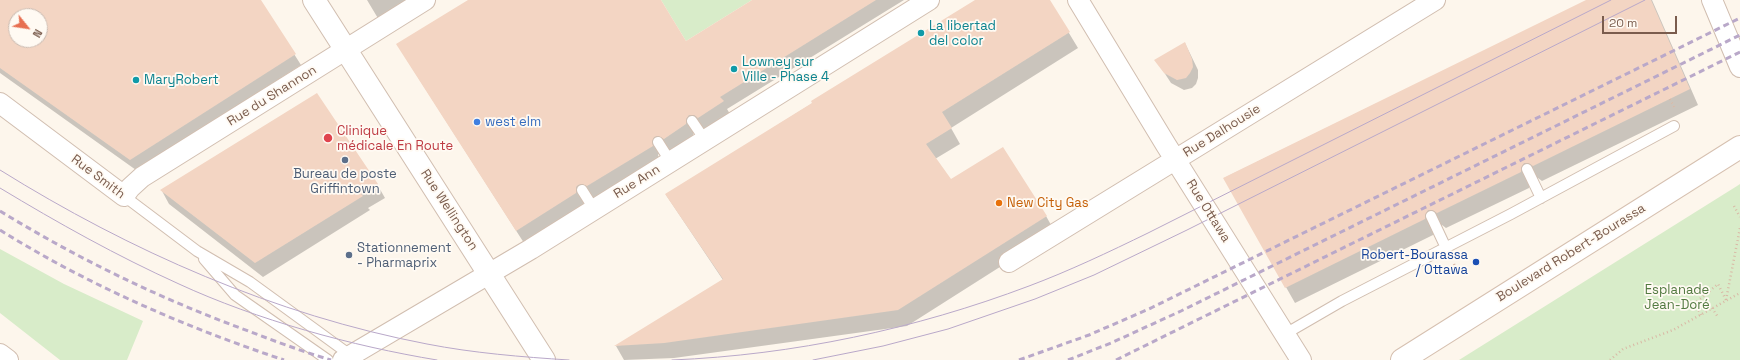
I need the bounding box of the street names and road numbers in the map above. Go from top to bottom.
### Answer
street label: Rue du Shannon [225,62,319,130]
street label: Rue Dalhousie [1180,101,1264,161]
street label: Rue Smith [68,152,128,202]
street label: Rue Ann [611,162,663,202]
street label: Rue Wellington [417,166,481,254]
street label: Rue Ottawa [1183,177,1233,245]
street label: Boulevard Robert-Bourassa [1494,201,1648,305]

